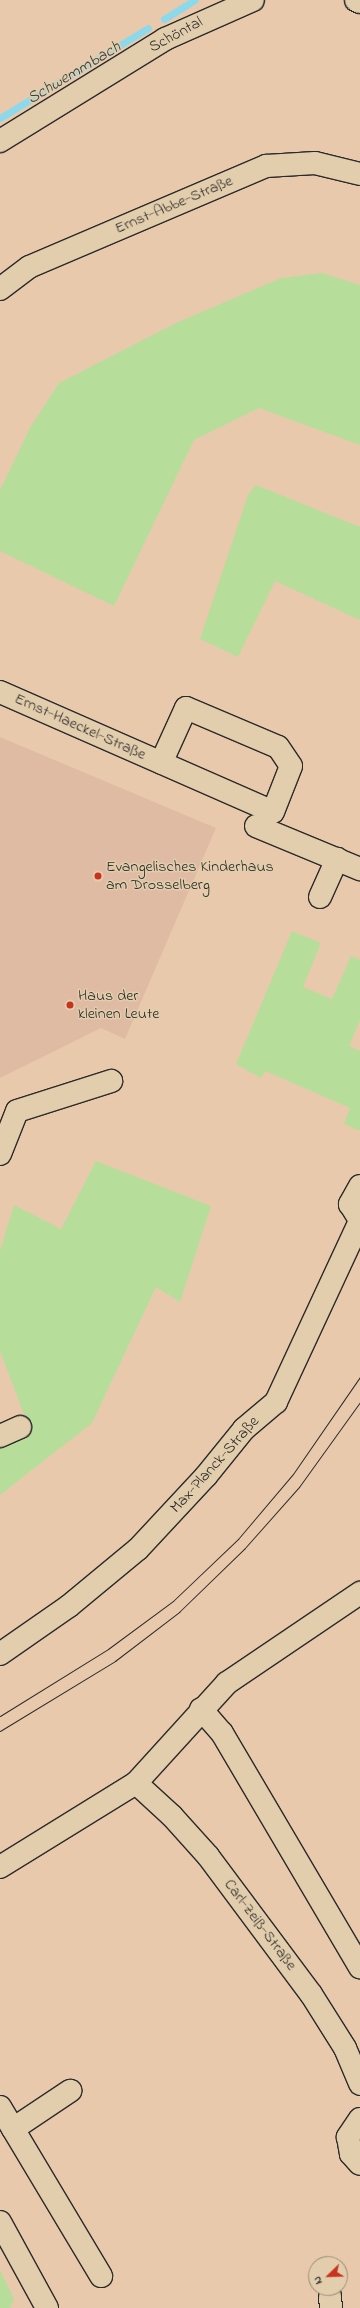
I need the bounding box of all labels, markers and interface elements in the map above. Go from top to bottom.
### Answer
street label: Schöntal [146,13,206,57]
water label: Schwemmbach [24,37,124,109]
street label: Ernst-Abbe-Straße [112,171,236,239]
street label: Ernst-Haeckel-Straße [11,689,149,765]
place label: Evangelisches Kinderhaus am Drosselberg [106,857,274,895]
marker: Evangelisches Kinderhaus am Drosselberg [93,871,103,881]
place label: Haus der kleinen Leute [78,986,159,1024]
marker: Haus der kleinen Leute [65,1000,75,1010]
street label: Max-Planck-Straße [166,1413,264,1517]
street label: Carl-Zeiß-Straße [219,1876,301,1974]
north arrow [308,2256,348,2296]
text: N [309,2274,327,2287]

